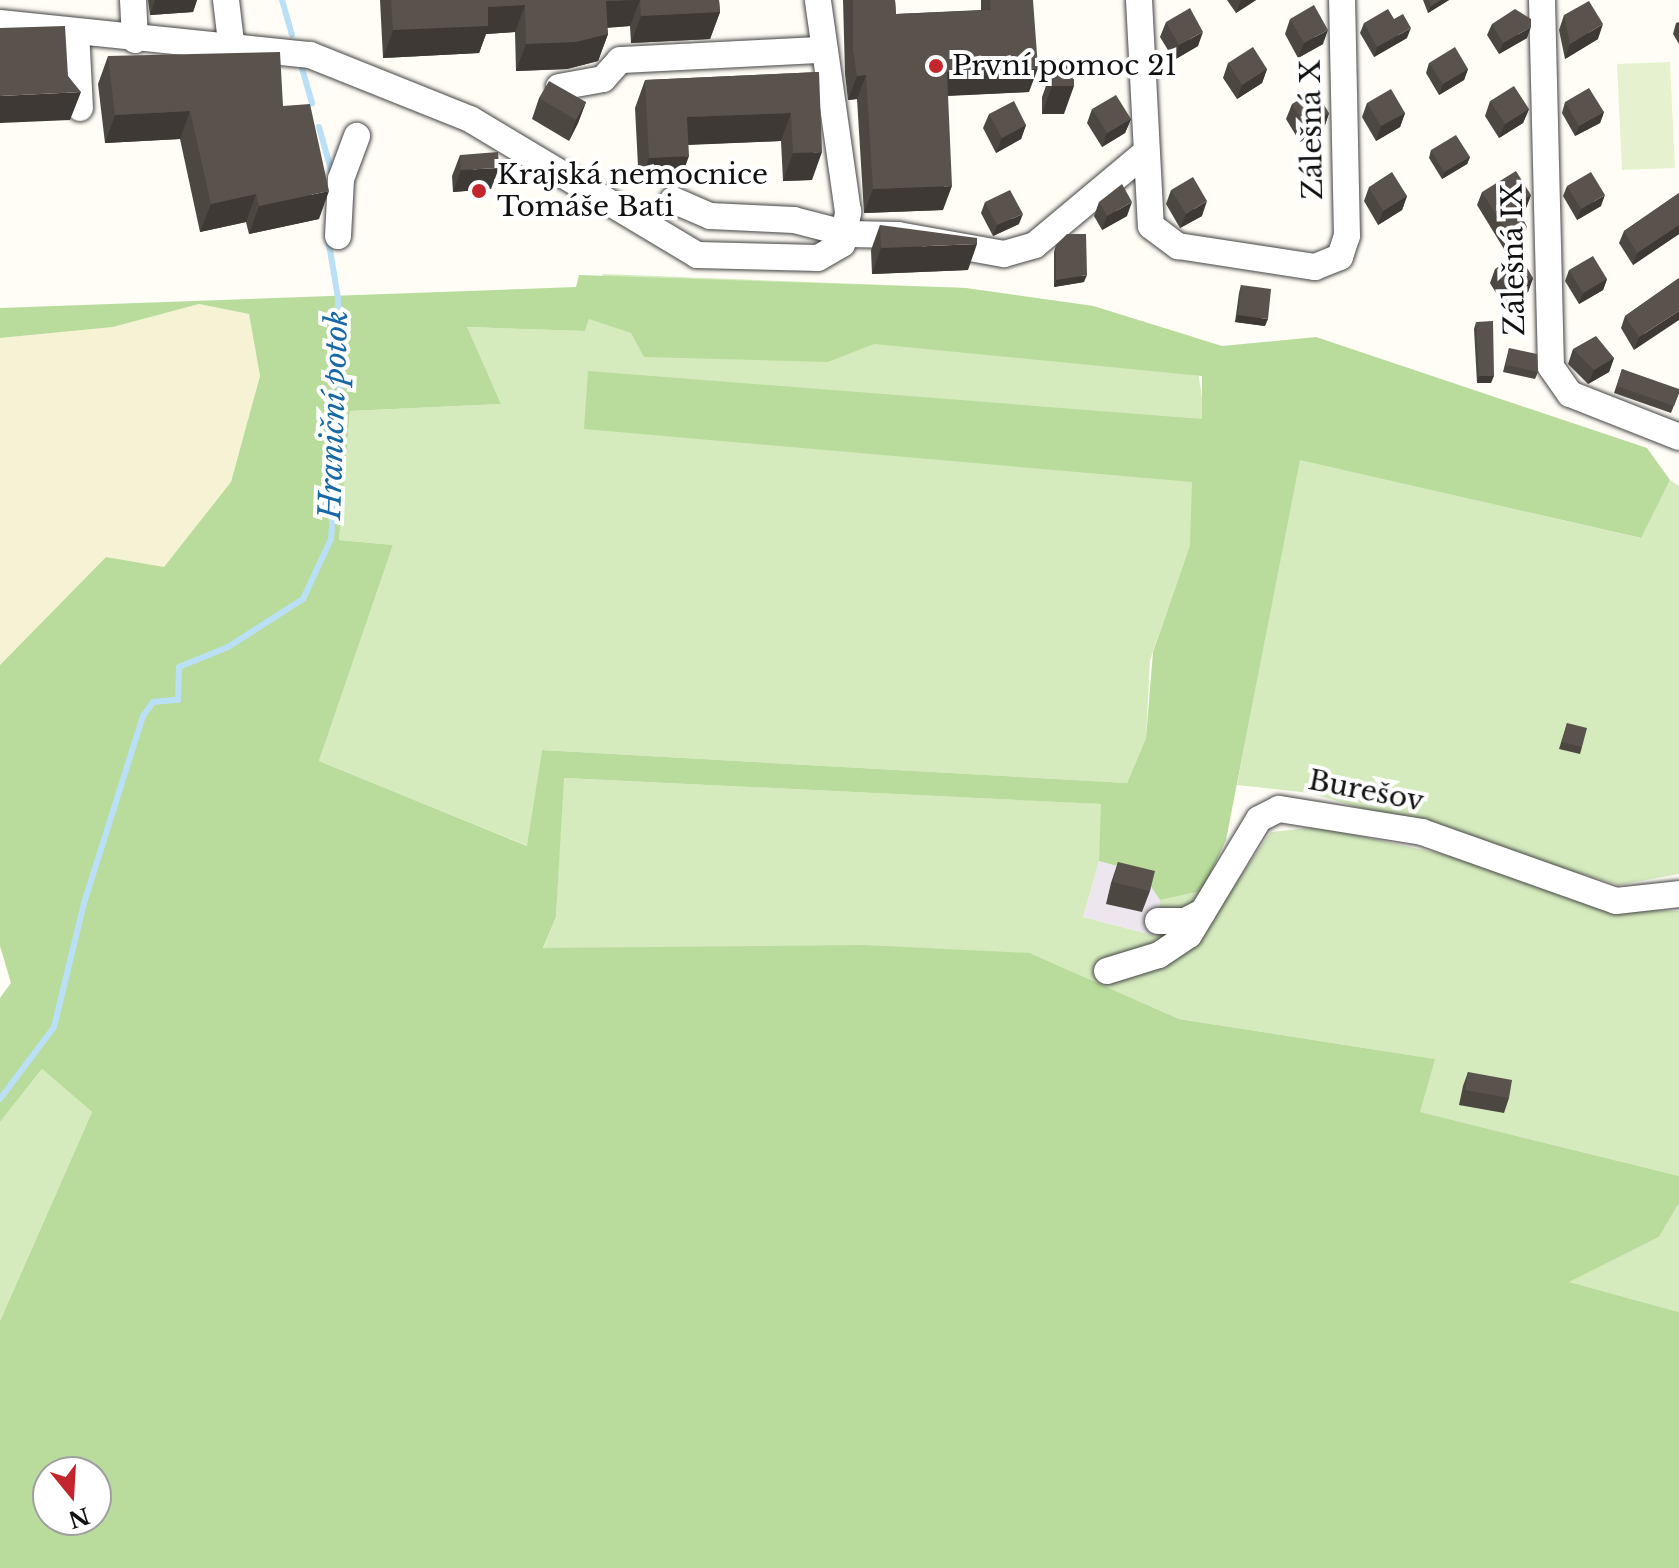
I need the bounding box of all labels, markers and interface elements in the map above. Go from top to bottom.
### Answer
place label: První pomoc 21 [952,49,1177,83]
marker: První pomoc 21 [927,57,945,75]
street label: Zálešná X [1294,59,1330,201]
place label: Krajská nemocnice Tomáše Bati [497,158,768,224]
marker: Krajská nemocnice Tomáše Bati [468,180,490,202]
street label: Zálešná IX [1496,184,1532,336]
water label: Hraniční potok [312,309,356,521]
street label: Burešov [1306,763,1426,819]
north arrow [32,1456,112,1536]
text: N [65,1501,93,1533]

